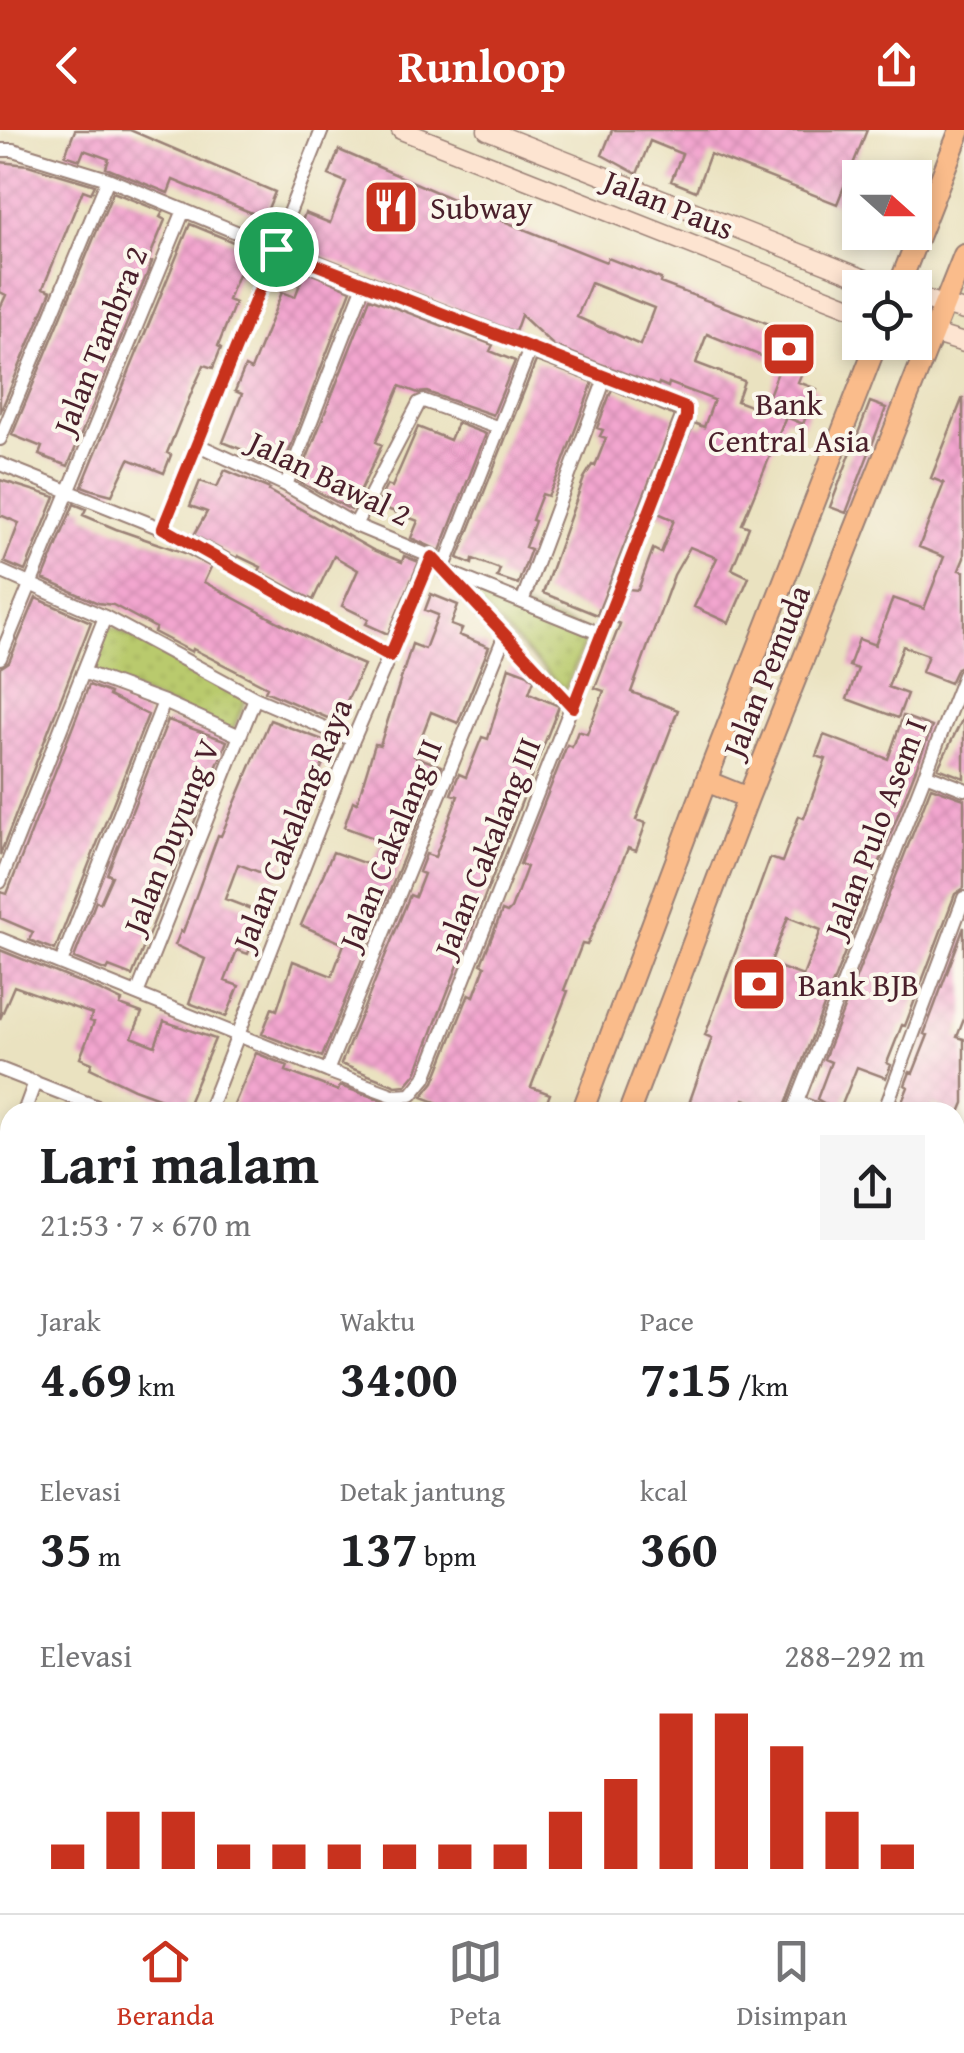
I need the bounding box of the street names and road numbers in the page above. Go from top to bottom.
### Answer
street label: Jalan Paus [593,155,741,251]
street label: Jalan Tambra 2 [39,239,159,445]
street label: Jalan Bawal 2 [237,417,419,538]
street label: Jalan Pemuda [709,578,822,768]
street label: Jalan Cakalang Raya [219,691,364,960]
street label: Jalan Pulo Asem I [810,712,938,948]
street label: Jalan Cakalang III [420,730,552,967]
street label: Jalan Duyung V [109,732,231,944]
street label: Jalan Cakalang II [325,732,454,960]

